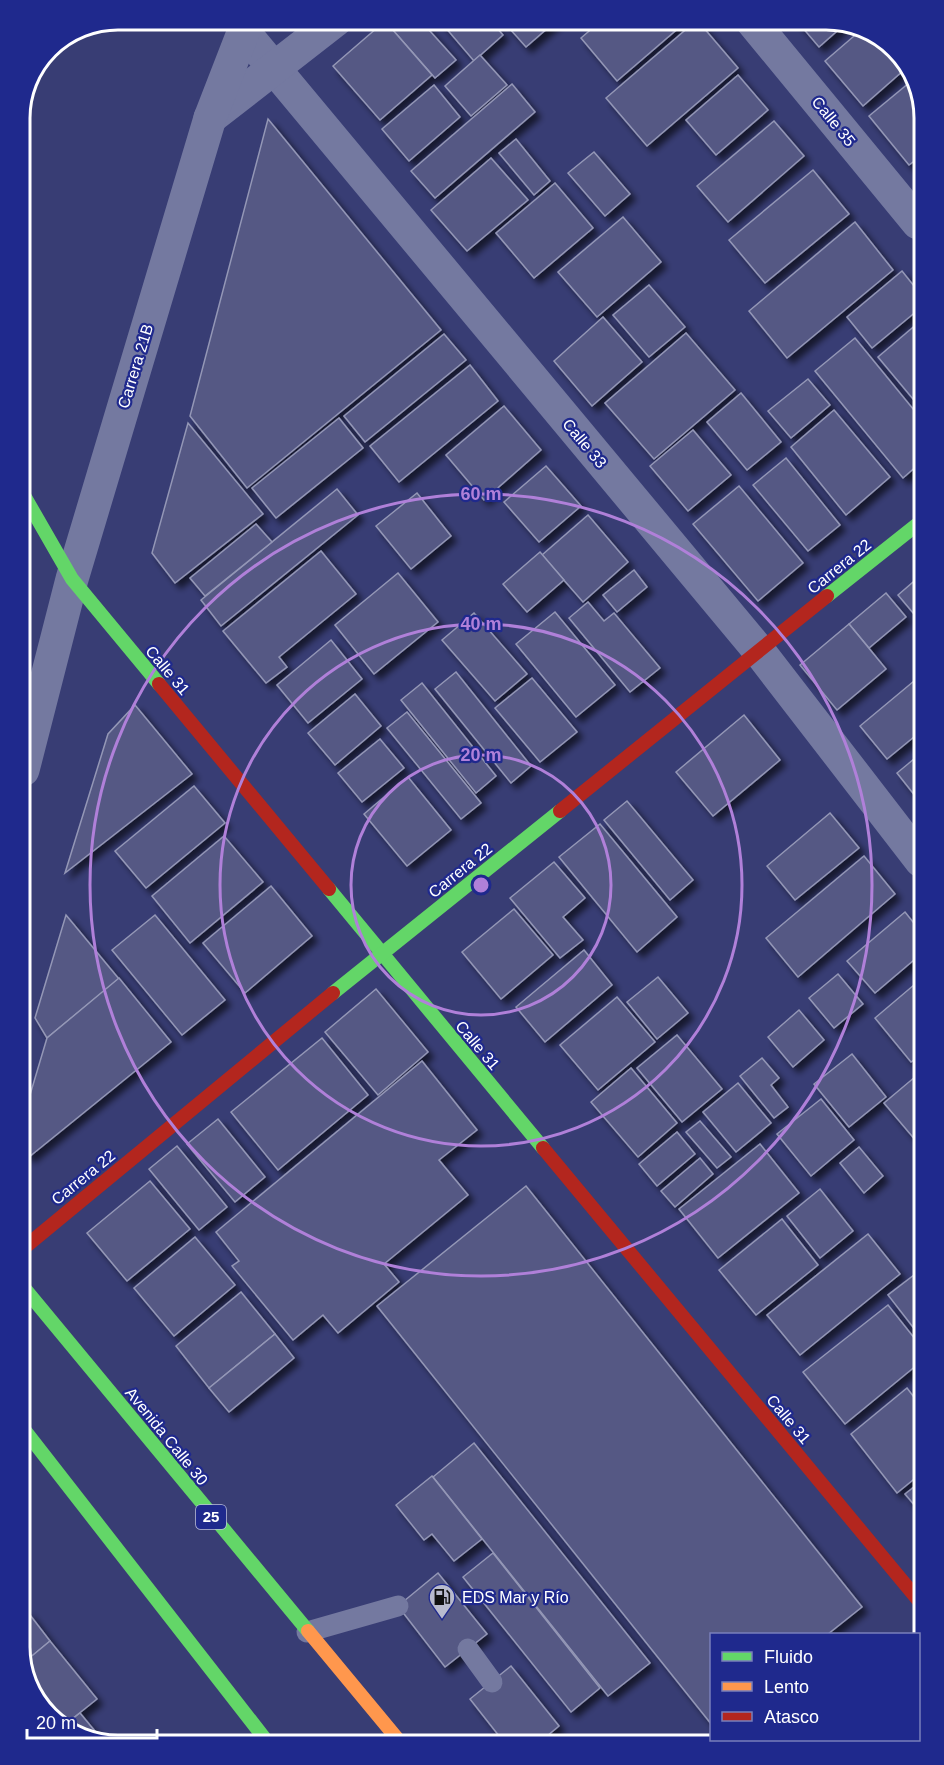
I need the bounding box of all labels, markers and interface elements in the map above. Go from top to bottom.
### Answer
street label: Calle 35 [809,93,859,150]
street label: Carrera 21B [115,322,156,410]
street label: Calle 33 [559,415,610,471]
text: 60 m [460,484,502,504]
street label: Carrera 22 [804,536,874,597]
text: 40 m [460,614,502,634]
street label: Calle 31 [142,642,193,698]
text: 20 m [460,745,502,765]
street label: Carrera 22 [425,840,495,901]
centre of rings [471,875,491,895]
street label: Calle 31 [452,1017,503,1073]
street label: Carrera 22 [48,1147,118,1208]
street label: Avenida Calle 30 [122,1384,211,1489]
street label: Calle 31 [763,1391,814,1447]
road number: 25 [196,1505,226,1529]
fuel station icon: EDS Mar y Río [427,1582,457,1620]
place label: EDS Mar y Río [462,1589,569,1606]
legend [710,1633,920,1741]
text: Fluido [764,1647,813,1667]
text: Lento [764,1677,809,1697]
scale bar [27,1702,158,1740]
text: Atasco [764,1707,819,1727]
text: 20 m [36,1713,76,1733]

